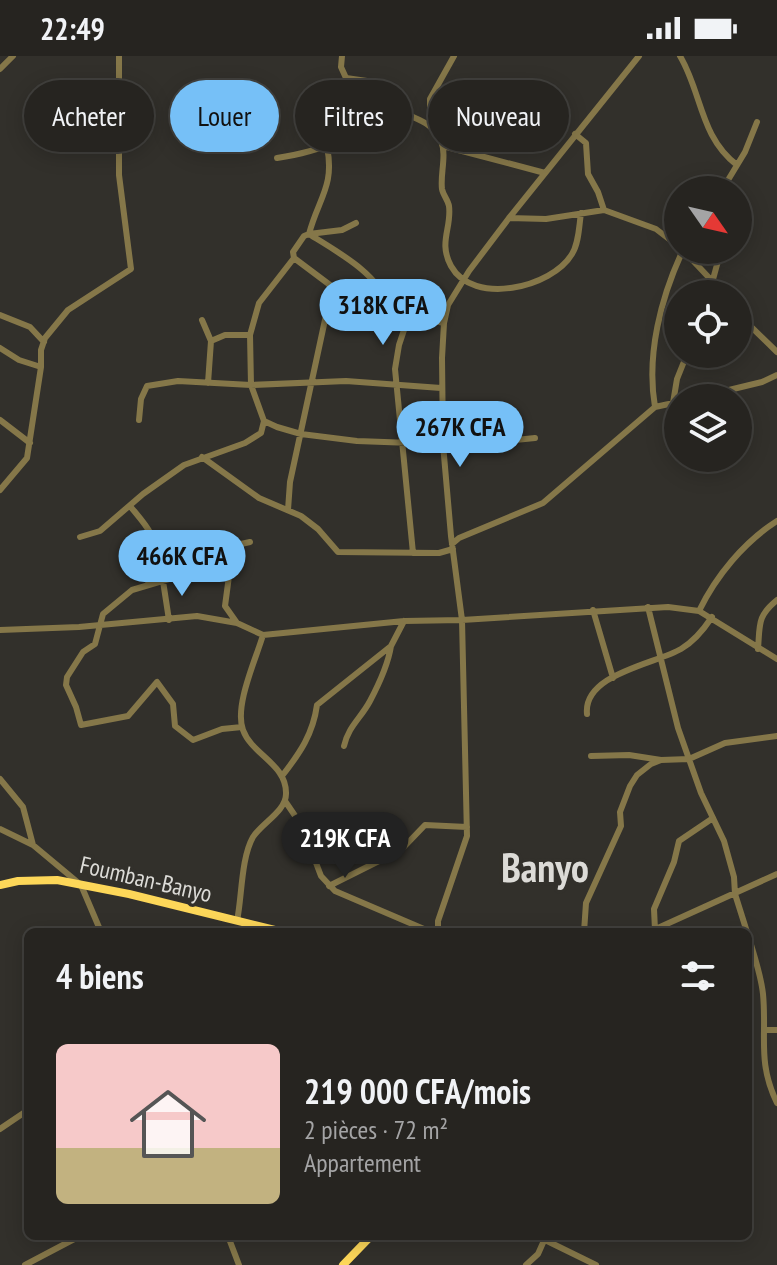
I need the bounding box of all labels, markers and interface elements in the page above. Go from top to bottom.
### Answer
text: 22:49 [40,9,105,48]
chip: Acheter [24,80,154,152]
chip: Louer [170,80,279,152]
chip: Filtres [295,80,412,152]
chip: Nouveau [428,80,569,152]
north arrow [664,176,752,264]
map controls [664,176,752,472]
pin: 318K CFA [300,279,466,347]
button: locate [664,280,752,368]
text: 318K CFA [338,288,428,321]
button: layers [664,384,752,472]
pin: 267K CFA [377,401,543,469]
text: 267K CFA [415,410,505,443]
pin: 466K CFA [99,530,265,598]
text: 466K CFA [137,539,227,572]
pin: 219K CFA [262,812,428,880]
text: 219K CFA [300,821,390,854]
district label: Banyo [501,841,589,893]
street label: Foumban-Banyo [77,849,215,909]
text: 4 biens [56,954,144,998]
icon: filters [676,954,720,998]
text: 219 000 CFA/mois [304,1069,531,1113]
icon: home [120,1076,216,1172]
text: 2 pièces · 72 m² [304,1113,448,1146]
text: Appartement [304,1146,421,1179]

